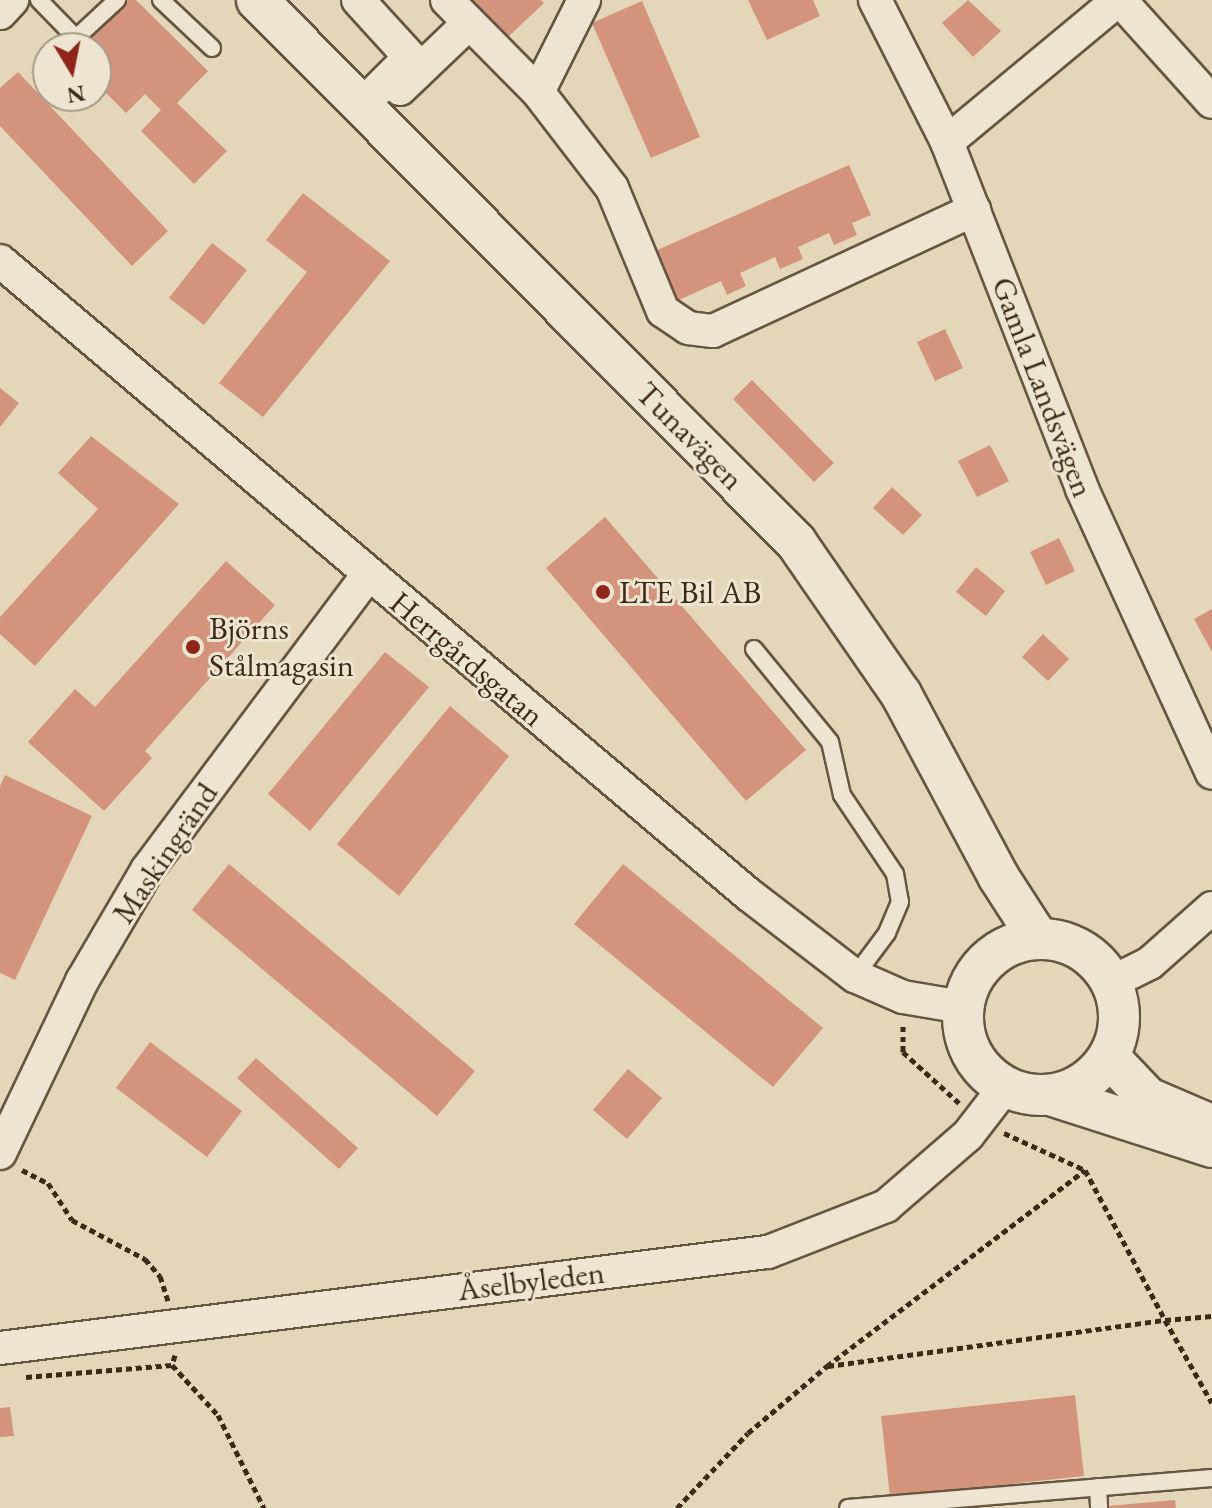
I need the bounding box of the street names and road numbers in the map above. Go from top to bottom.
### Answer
street label: Gamla Landsvägen [983,272,1103,502]
street label: Tunavägen [628,374,752,498]
street label: Herrgårdsgatan [382,583,552,735]
street label: Maskingränd [104,775,226,931]
street label: Åselbyleden [455,1253,607,1309]

